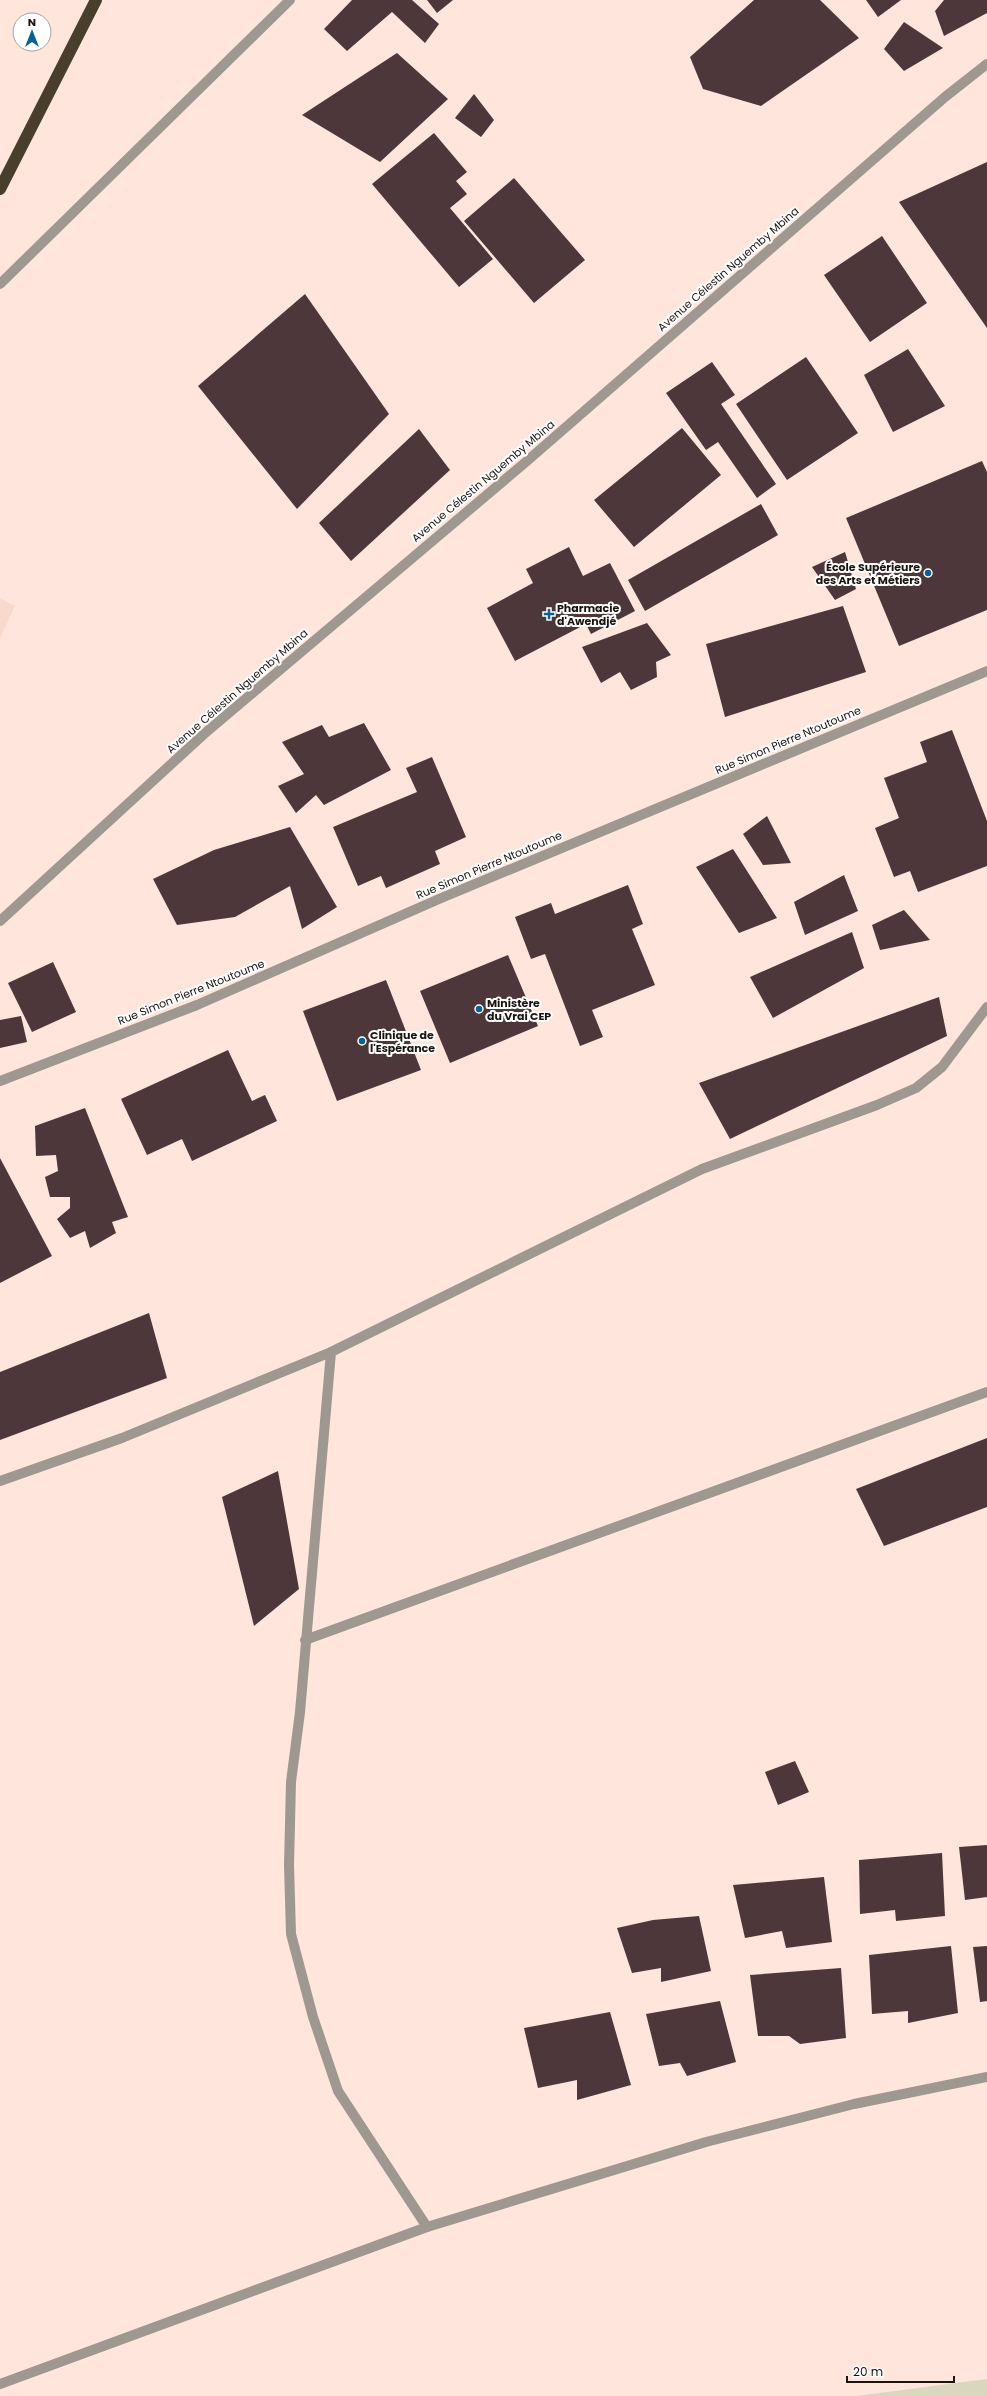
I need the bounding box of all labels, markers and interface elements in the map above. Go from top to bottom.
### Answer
north arrow [12,12,52,52]
text: N [28,14,36,30]
street label: Avenue Célestin Nguemby Mbina [654,203,802,335]
street label: Avenue Célestin Nguemby Mbina [408,416,558,546]
place label: École Supérieure des Arts et Métiers [816,559,920,588]
marker: École Supérieure des Arts et Métiers [923,568,933,578]
place label: Pharmacie d'Awendjé [557,600,619,629]
marker: Pharmacie d'Awendjé [544,609,554,619]
street label: Avenue Célestin Nguemby Mbina [163,625,311,757]
street label: Rue Simon Pierre Ntoutoume [713,702,864,778]
street label: Rue Simon Pierre Ntoutoume [414,827,565,903]
street label: Rue Simon Pierre Ntoutoume [115,955,267,1029]
place label: Ministère du Vrai CEP [487,995,551,1024]
marker: Ministère du Vrai CEP [474,1004,484,1014]
place label: Clinique de l'Espérance [370,1027,435,1056]
marker: Clinique de l'Espérance [357,1036,367,1046]
scale bar [847,2358,954,2384]
text: 20 m [853,2363,883,2380]

